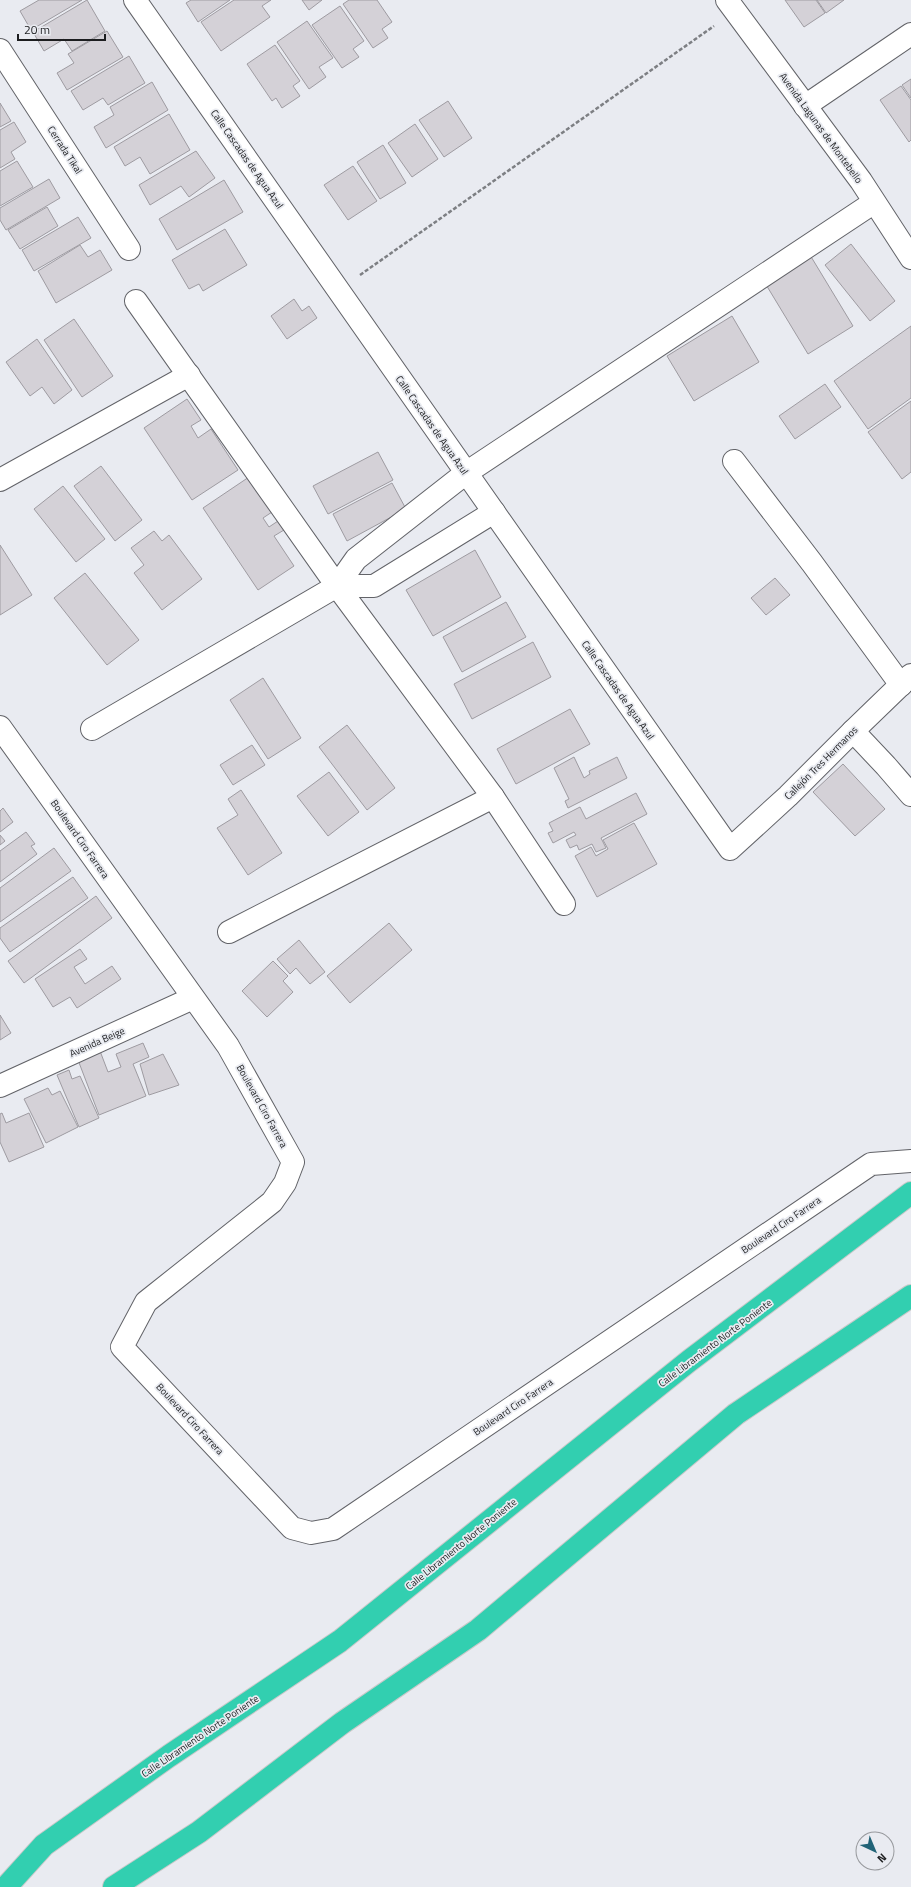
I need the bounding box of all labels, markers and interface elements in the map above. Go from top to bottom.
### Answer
scale bar [18,16,105,42]
text: 20 m [24,20,50,39]
street label: Avenida Lagunas de Montebello [776,70,866,186]
street label: Calle Cascadas de Agua Azul [207,106,287,212]
street label: Cerrada Tikal [44,123,86,177]
street label: Calle Cascadas de Agua Azul [392,372,472,478]
street label: Calle Cascadas de Agua Azul [578,637,658,743]
street label: Callejón Tres Hermanos [781,723,861,803]
street label: Boulevard Ciro Farrera [47,796,113,882]
street label: Avenida Beige [67,1023,127,1061]
street label: Boulevard Ciro Farrera [233,1062,291,1150]
street label: Boulevard Ciro Farrera [738,1193,824,1257]
street label: Calle Libramiento Norte Poniente [655,1295,775,1391]
street label: Boulevard Ciro Farrera [470,1375,556,1439]
street label: Boulevard Ciro Farrera [153,1380,227,1458]
street label: Calle Libramiento Norte Poniente [402,1494,520,1594]
street label: Calle Libramiento Norte Poniente [138,1691,262,1781]
north arrow [855,1831,895,1871]
text: N [874,1850,890,1867]

